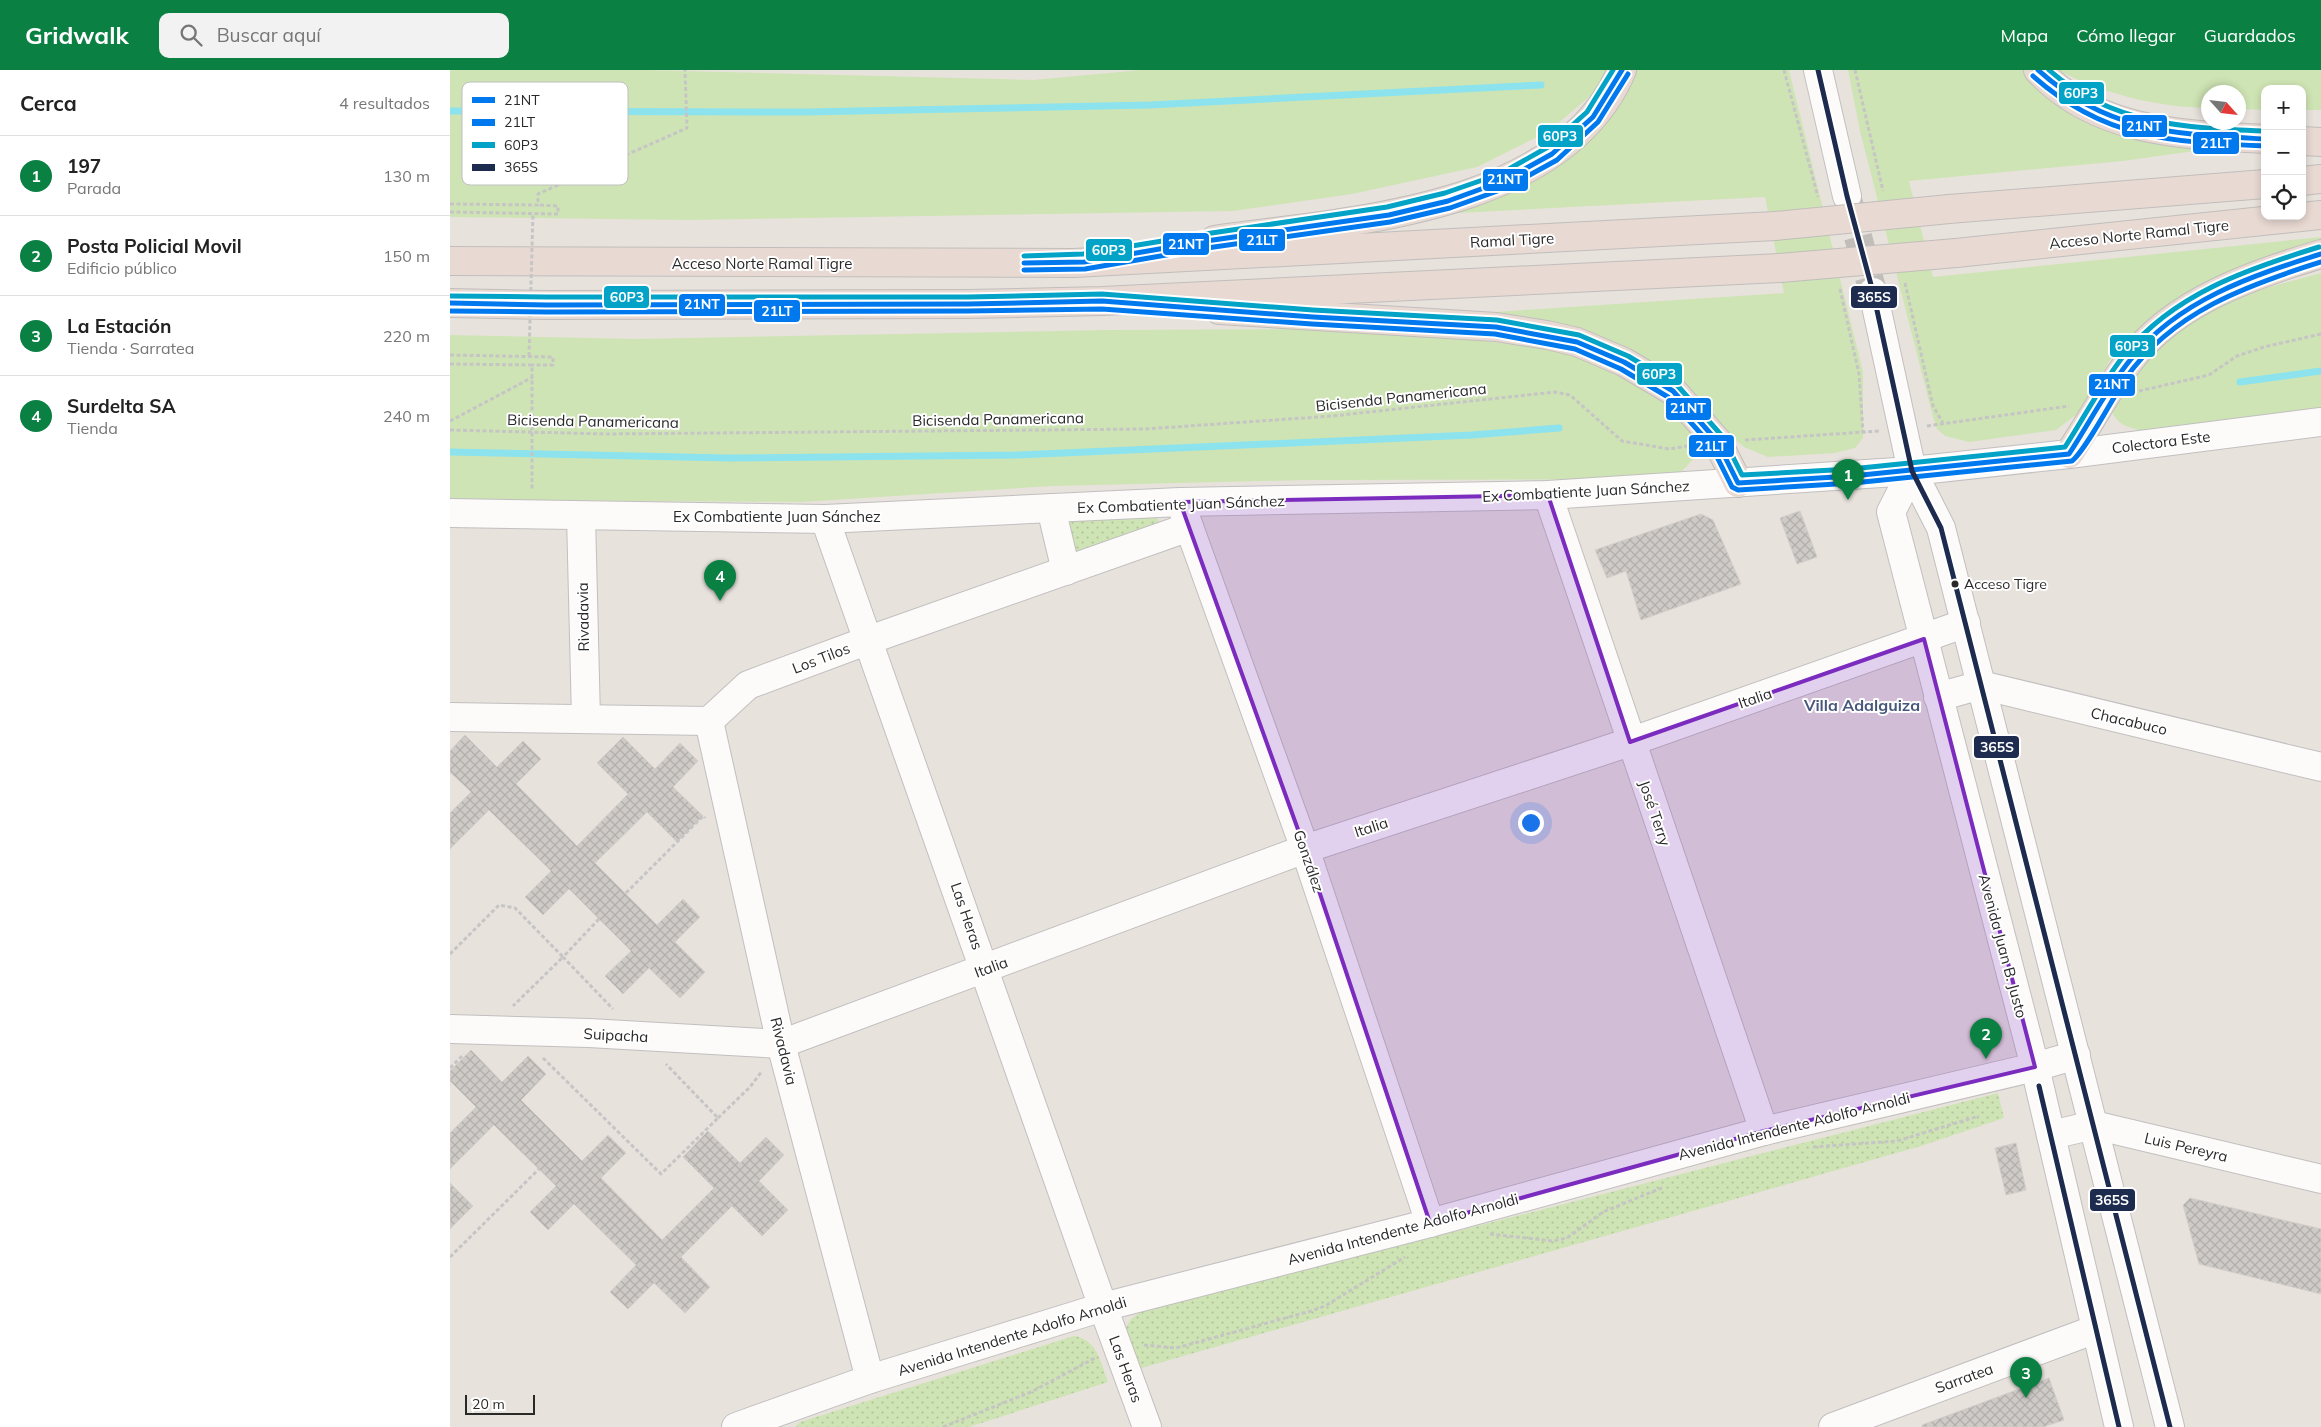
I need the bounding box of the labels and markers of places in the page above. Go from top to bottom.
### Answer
pin: 1 [1832,459,1864,500]
pin: 4 [704,560,736,601]
place label: Acceso Tigre [1964,575,2047,593]
marker: Acceso Tigre [1950,579,1960,589]
pin: 2 [1970,1018,2002,1059]
pin: 3 [2010,1357,2042,1398]

